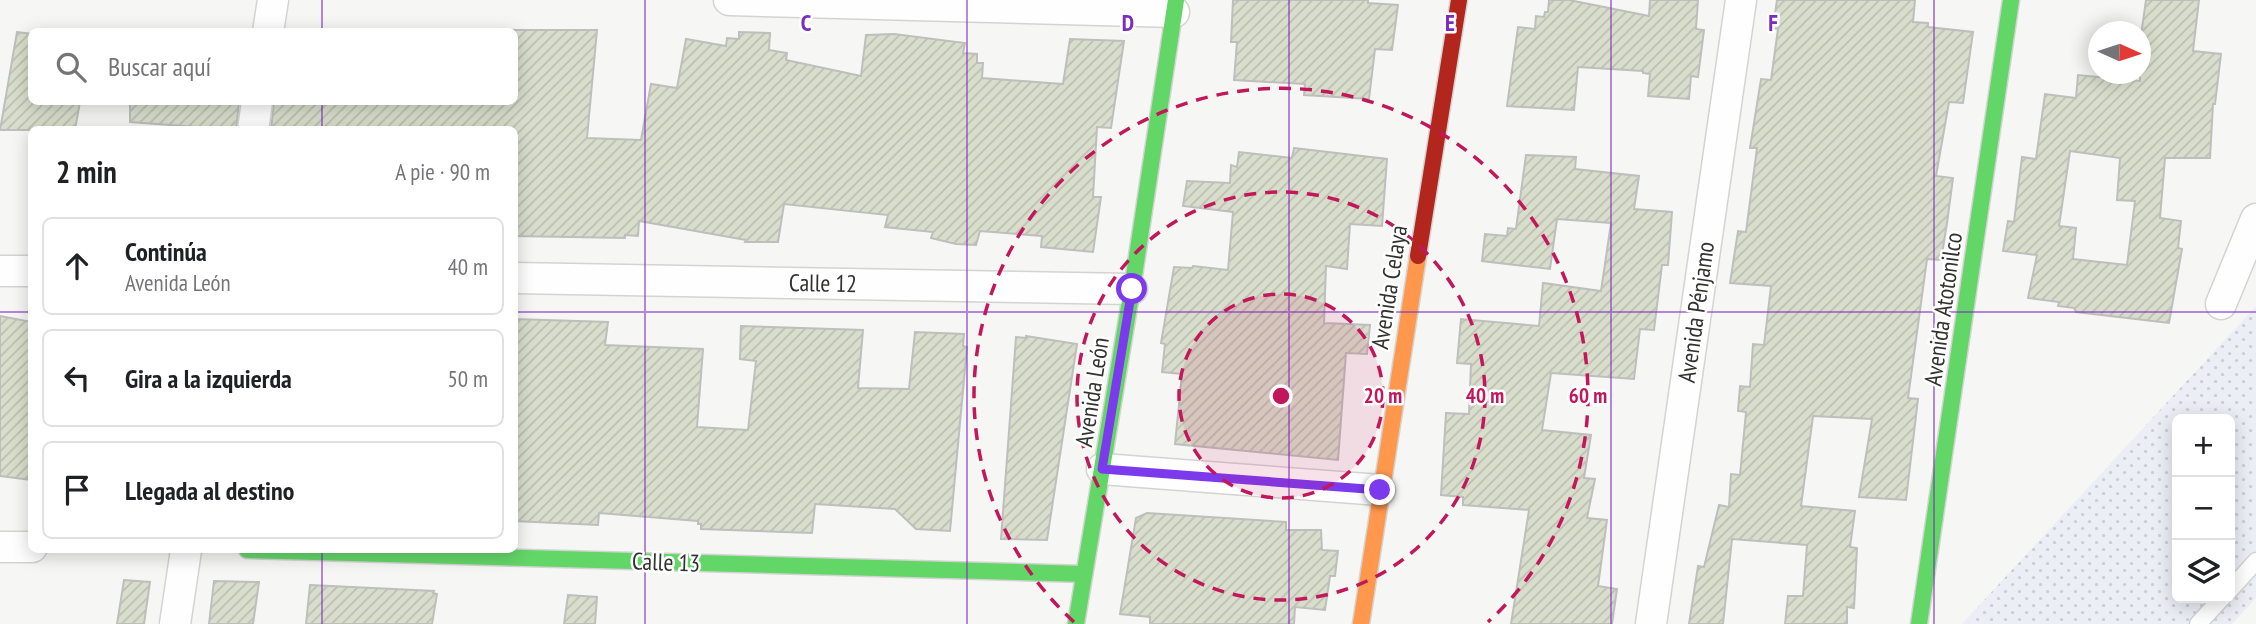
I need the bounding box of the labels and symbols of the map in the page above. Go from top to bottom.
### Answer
text: C [801,8,812,37]
text: D [1122,8,1134,37]
text: E [1445,8,1455,37]
text: F [1768,8,1778,37]
north arrow [2088,21,2151,84]
street label: Avenida Celaya [1364,223,1414,351]
street label: Avenida Atotonilco [1917,230,1969,388]
street label: Avenida Pénjamo [1671,240,1721,384]
street label: Calle 12 [789,267,857,299]
route start [1116,273,1147,304]
street label: Avenida León [1068,335,1116,449]
text: 20 m [1364,382,1402,409]
text: 40 m [1466,382,1504,409]
text: 60 m [1569,382,1607,409]
centre of rings [1269,384,1293,408]
route end [1364,474,1395,505]
street label: Calle 13 [631,545,701,579]

